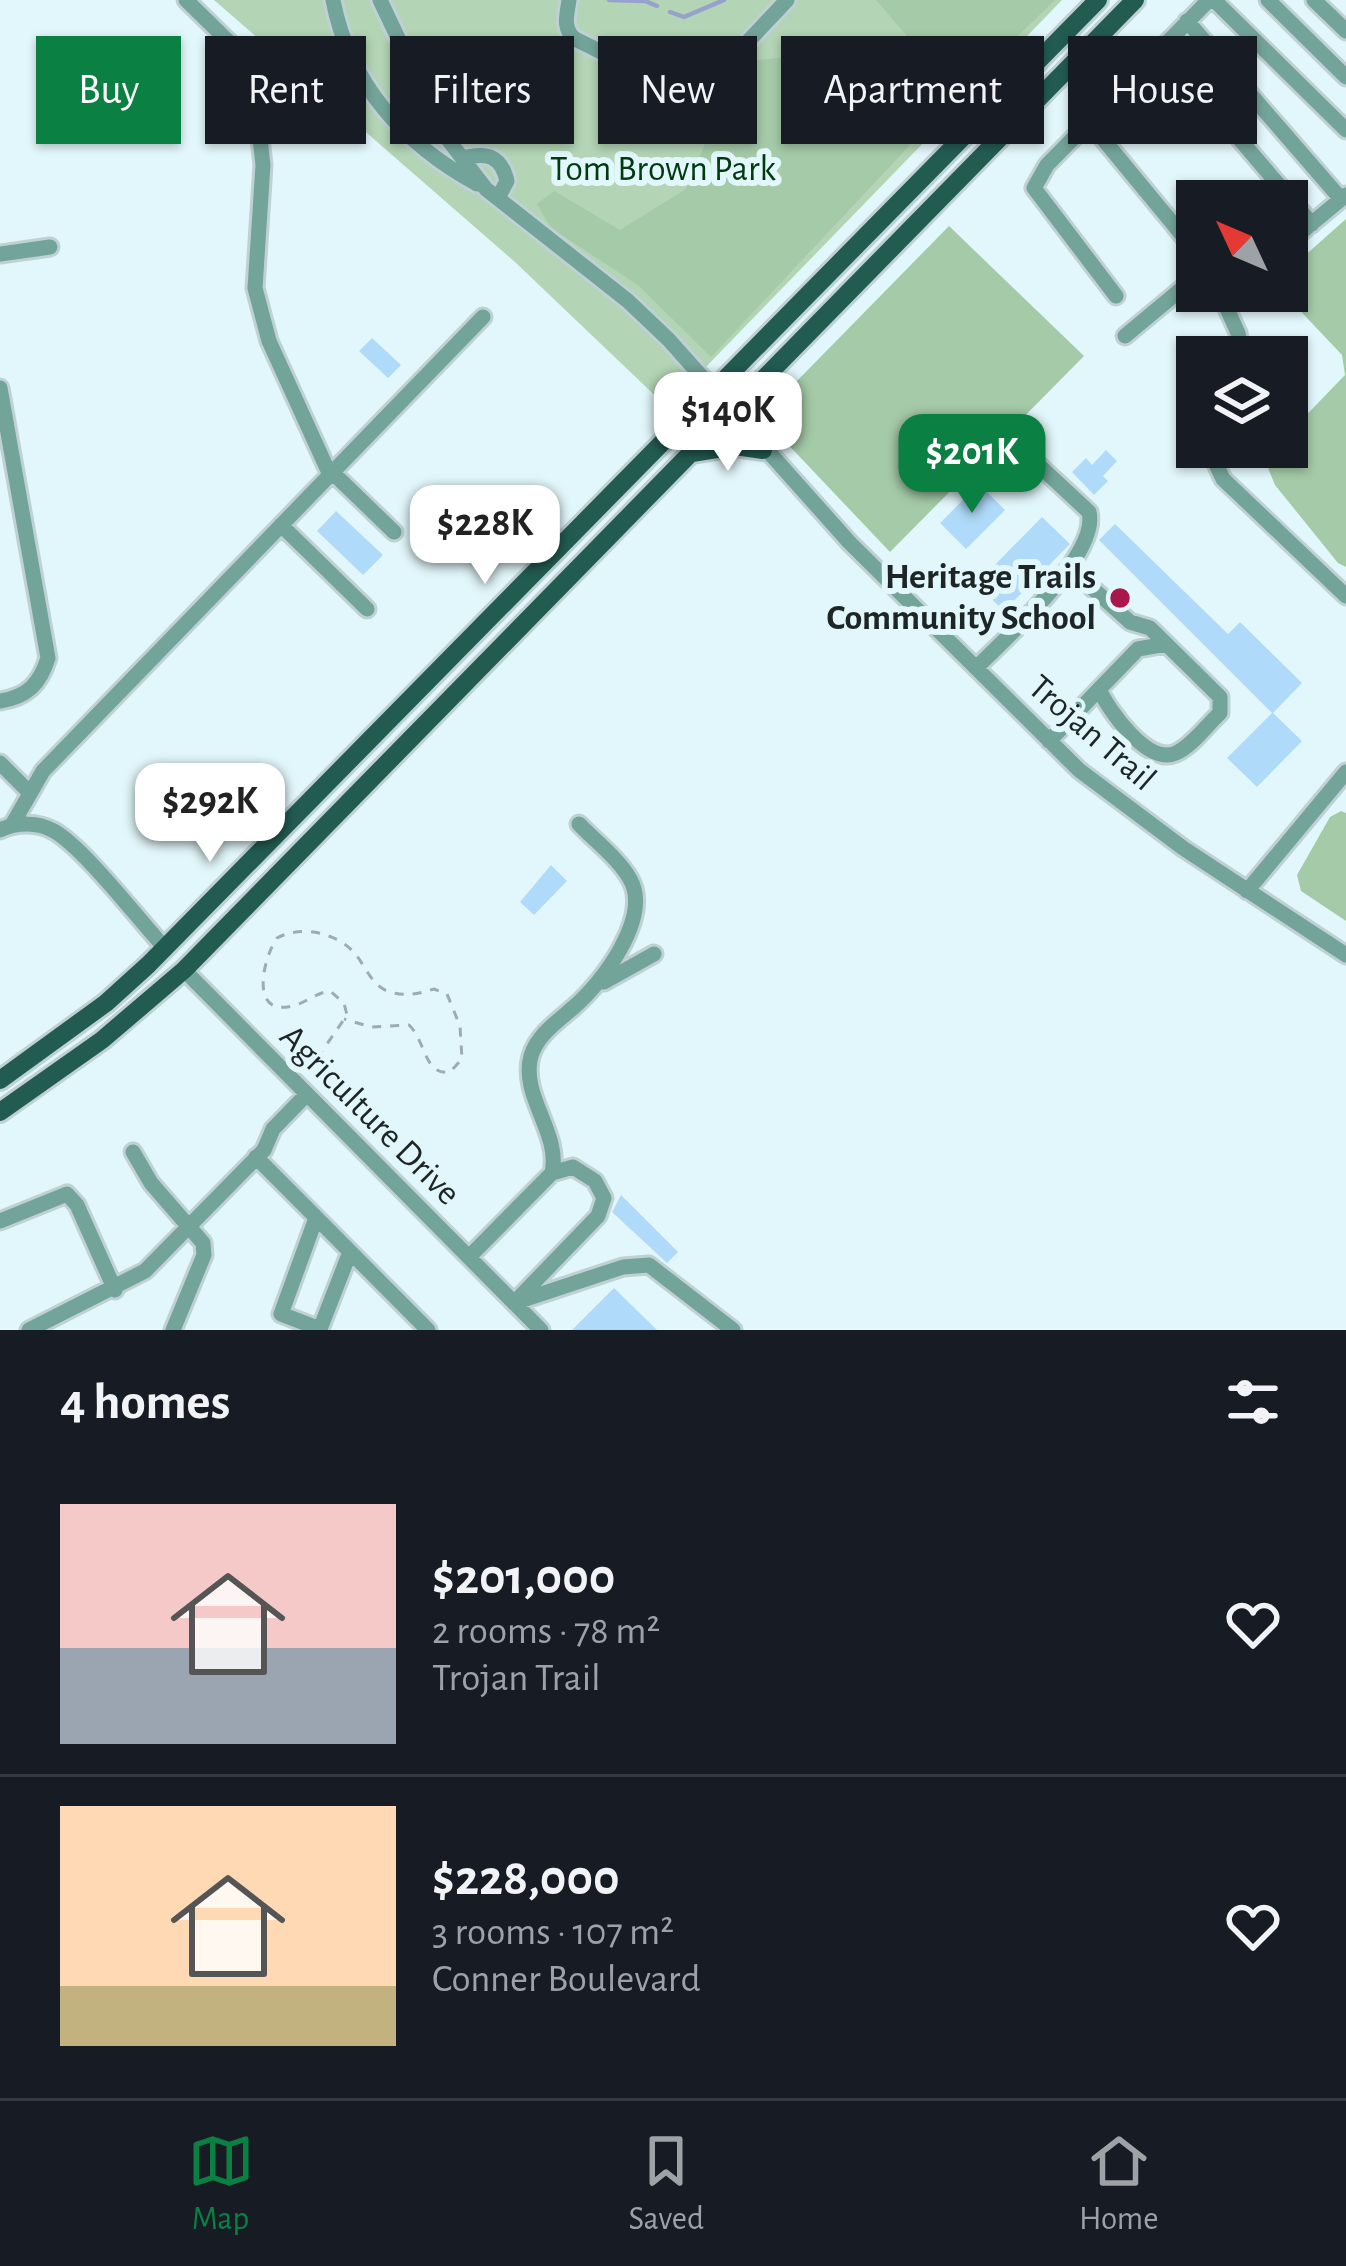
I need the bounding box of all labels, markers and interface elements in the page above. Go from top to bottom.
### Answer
chip: Buy [36,36,181,144]
chip: Rent [205,36,366,144]
chip: Filters [390,36,574,144]
chip: New [598,36,757,144]
chip: Apartment [781,36,1044,144]
chip: House [1068,36,1257,144]
park label: Tom Brown Park [550,151,777,187]
north arrow [1176,180,1308,312]
map controls [1176,180,1308,468]
button: layers [1176,336,1308,468]
pin: $140K [644,372,812,474]
text: $140K [681,391,775,430]
pin: $201K [888,414,1056,516]
text: $201K [925,433,1019,472]
pin: $228K [401,485,569,587]
text: $228K [437,504,533,543]
place label: Heritage Trails Community School [827,559,1096,636]
marker: Heritage Trails Community School [1107,585,1133,611]
street label: Trojan Trail [1021,668,1163,798]
pin: $292K [126,763,294,865]
text: $292K [162,782,258,821]
street label: Agriculture Drive [273,1018,467,1212]
icon: filters [1220,1369,1286,1435]
text: 4 homes [60,1377,230,1428]
icon: home [156,1552,300,1696]
text: $201,000 [432,1552,615,1603]
icon: heart [1220,1591,1286,1657]
text: 2 rooms · 78 m² [432,1612,660,1651]
text: Trojan Trail [432,1659,601,1698]
text: $228,000 [432,1853,620,1904]
icon: home [156,1854,300,1998]
icon: heart [1220,1893,1286,1959]
text: 3 rooms · 107 m² [432,1913,674,1952]
text: Conner Boulevard [432,1960,701,1999]
tab: Map [188,2128,254,2240]
tab: Saved [629,2128,704,2240]
tab: Home [1079,2128,1158,2240]

